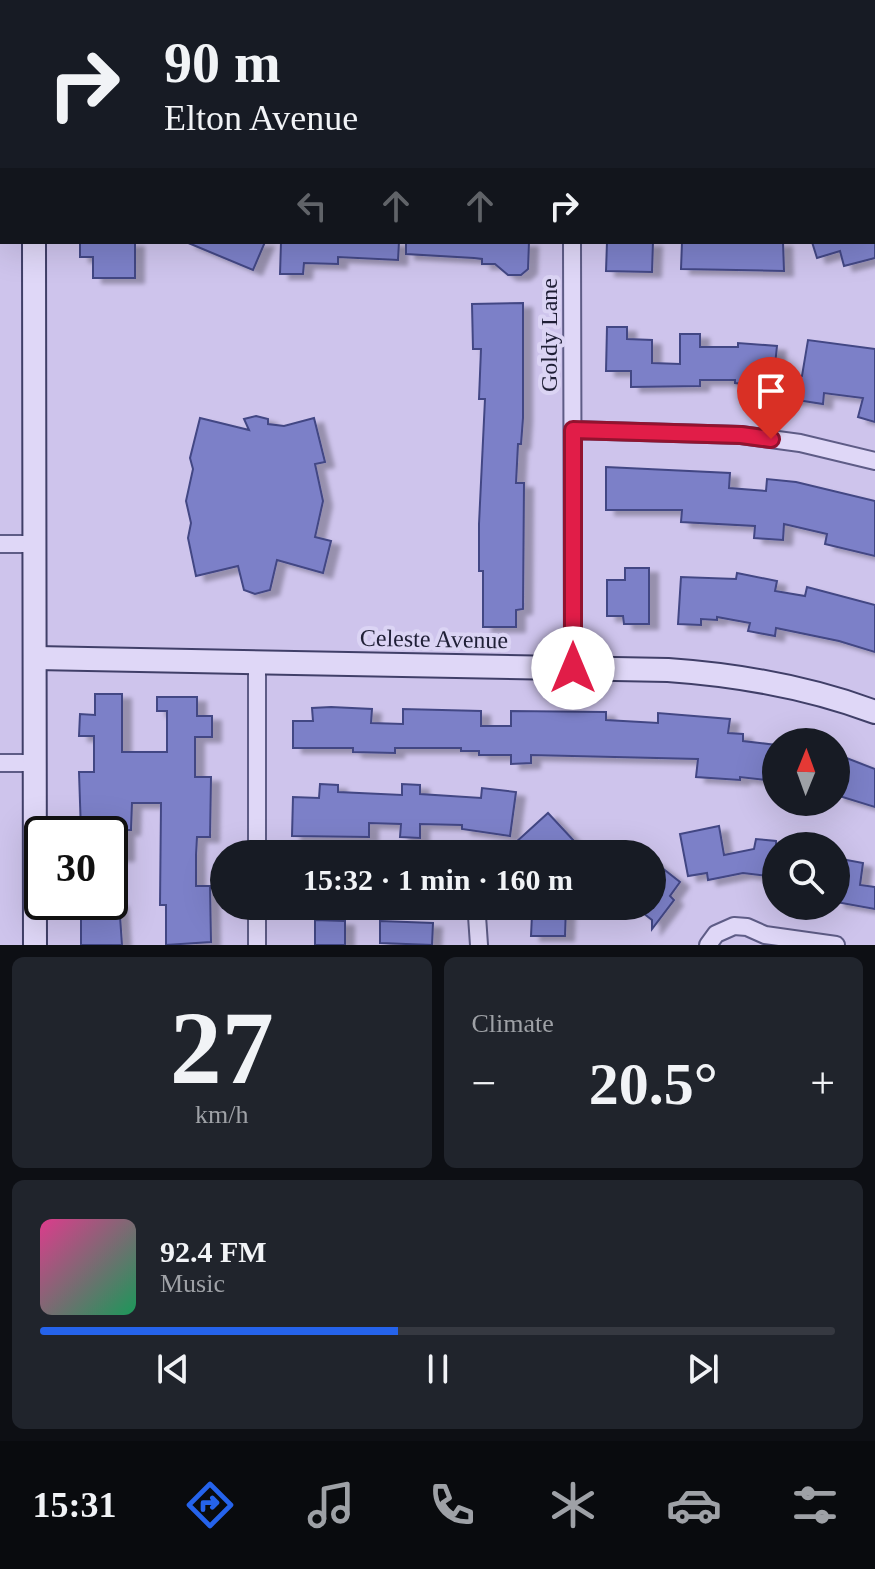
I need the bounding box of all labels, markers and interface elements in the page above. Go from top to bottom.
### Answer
icon: right [32,32,136,136]
text: 90 m [164,32,281,94]
text: Elton Avenue [164,98,358,138]
icon: left [290,184,334,228]
icon: ahead [374,184,418,228]
icon: ahead [458,184,502,228]
icon: right [542,184,586,228]
street label: Goldy Lane [536,278,562,392]
pin [737,357,805,439]
icon: arrive [749,369,793,413]
street label: Celeste Avenue [360,625,508,653]
position arrow [531,626,615,710]
north arrow [762,728,850,816]
map controls [762,728,850,920]
speed limit sign: 30 [24,816,128,920]
button: search [762,832,850,920]
text: 15:32 · 1 min · 160 m [303,863,573,896]
text: 27 [170,990,274,1105]
text: Climate [472,1009,554,1038]
text: 20.5° [589,1051,718,1117]
text: − [472,1059,496,1108]
text: + [810,1059,835,1108]
text: km/h [195,1100,248,1129]
text: 92.4 FM [160,1235,267,1268]
text: Music [160,1269,225,1298]
icon: previous [151,1347,195,1391]
icon: pause [416,1347,460,1391]
icon: next [681,1347,725,1391]
icon: directions [182,1477,238,1533]
icon: music [303,1477,359,1533]
icon: phone [424,1477,480,1533]
icon: climate [545,1477,601,1533]
icon: car [666,1477,722,1533]
icon: filters [787,1477,843,1533]
text: 15:31 [33,1485,117,1525]

